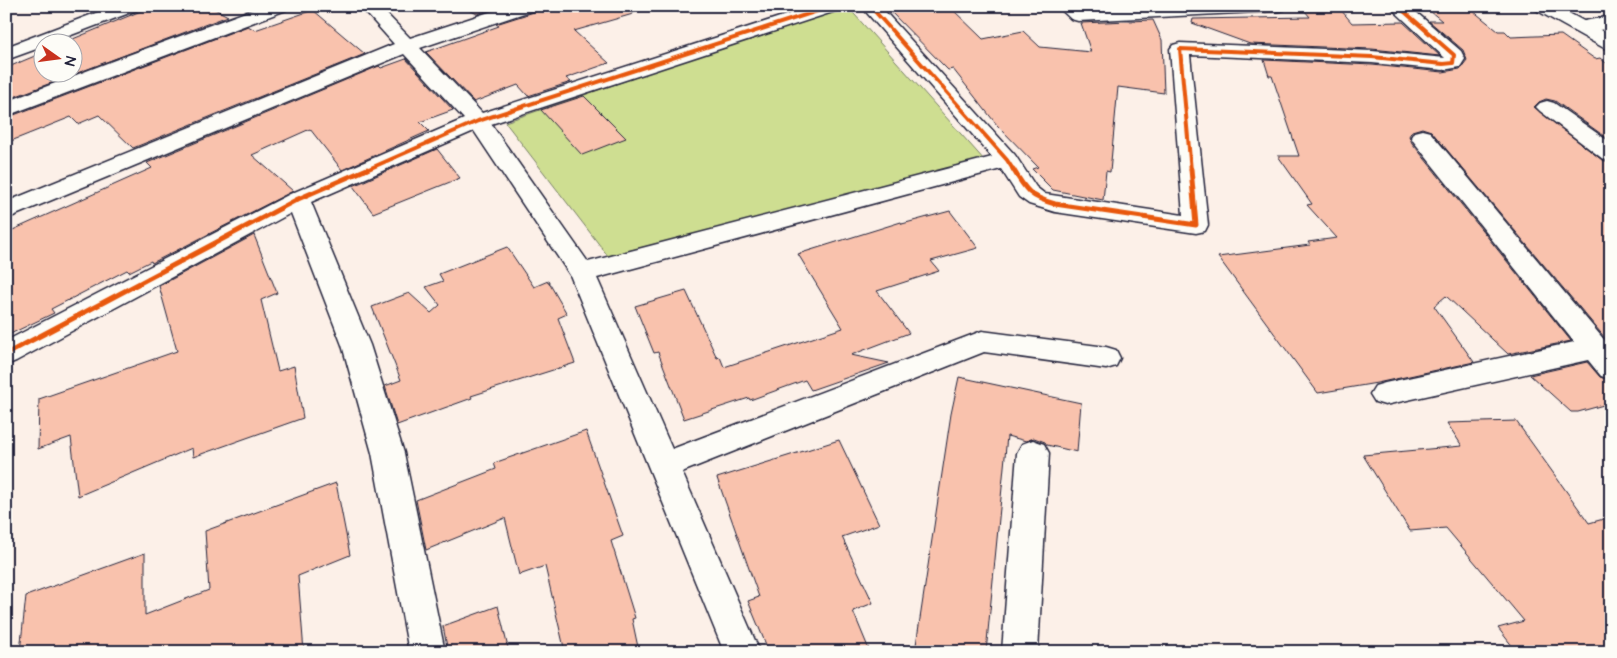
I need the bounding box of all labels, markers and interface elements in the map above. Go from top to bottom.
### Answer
north arrow [32,32,82,82]
text: N [59,54,80,68]

